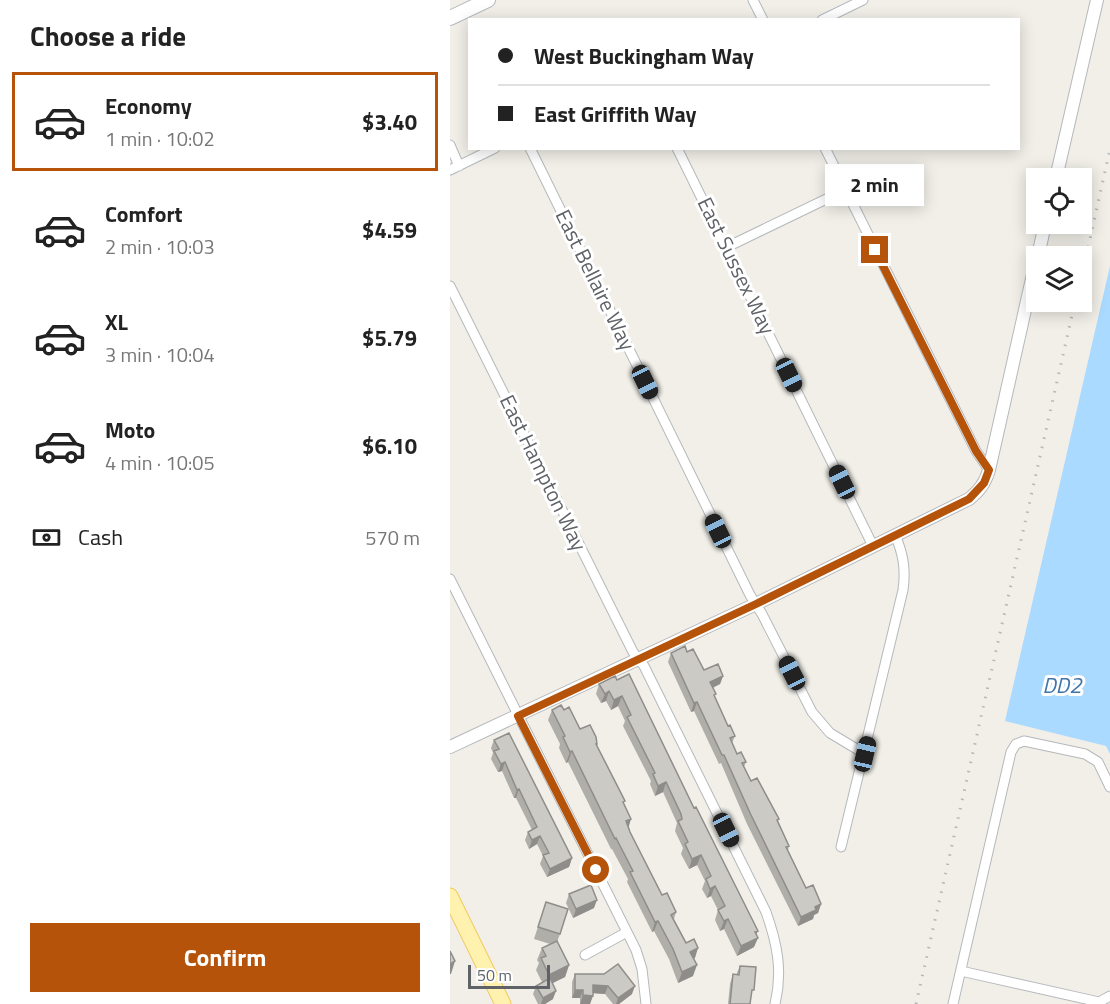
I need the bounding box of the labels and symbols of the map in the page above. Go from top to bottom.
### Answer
callout: 2 min [826,163,924,205]
street label: East Sussex Way [690,191,784,340]
street label: East Bellaire Way [548,204,644,356]
route end [861,236,888,263]
car [773,355,805,395]
car [629,362,661,402]
street label: East Hampton Way [492,389,596,556]
car [826,462,858,502]
car [702,511,734,551]
car [776,653,808,693]
water label: DD2 [1042,668,1083,702]
car [852,734,878,774]
car [710,810,742,850]
route start [582,856,609,883]
scale bar [468,962,550,990]

